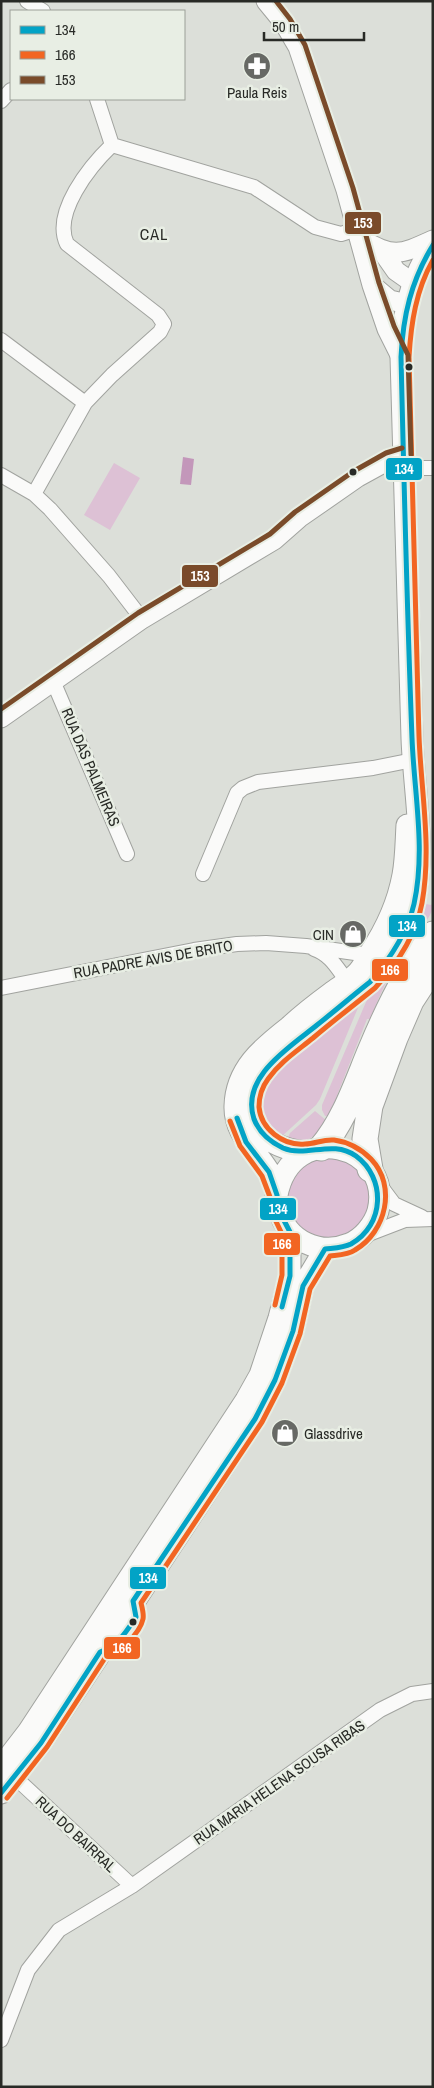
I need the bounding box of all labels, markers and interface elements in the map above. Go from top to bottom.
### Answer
legend [10,10,185,100]
scale bar [264,10,364,42]
text: 50 m [272,16,299,37]
text: 134 [55,19,76,40]
text: 166 [55,44,76,65]
pharmacy icon: Paula Reis [242,51,272,81]
text: 153 [55,69,76,90]
place label: Paula Reis [227,82,287,103]
line badge: 153 [344,211,382,235]
text: 153 [353,214,373,232]
district label: CAL [140,223,168,245]
unlabelled marker [404,362,414,372]
line badge: 134 [385,457,423,481]
text: 134 [394,460,414,478]
unlabelled marker [348,467,358,477]
line badge: 153 [181,564,219,588]
text: 153 [190,567,210,585]
street label: RUA DAS PALMEIRAS [57,704,125,830]
line badge: 134 [388,914,426,938]
text: 134 [397,917,417,935]
shop icon: CIN [338,919,368,949]
place label: CIN [313,924,334,945]
street label: RUA PADRE AVIS DE BRITO [72,935,234,983]
line badge: 166 [371,958,409,982]
text: 166 [380,961,400,979]
line badge: 134 [259,1197,297,1221]
text: 134 [268,1200,288,1218]
line badge: 166 [263,1232,301,1256]
text: 166 [272,1235,292,1253]
shop icon: Glassdrive [270,1418,300,1448]
place label: Glassdrive [304,1423,363,1444]
line badge: 134 [129,1566,167,1590]
text: 134 [138,1569,158,1587]
unlabelled marker [128,1617,138,1627]
line badge: 166 [103,1636,141,1660]
text: 166 [112,1639,132,1657]
street label: RUA MARIA HELENA SOUSA RIBAS [189,1715,369,1849]
street label: RUA DO BAIRRAL [31,1791,121,1877]

